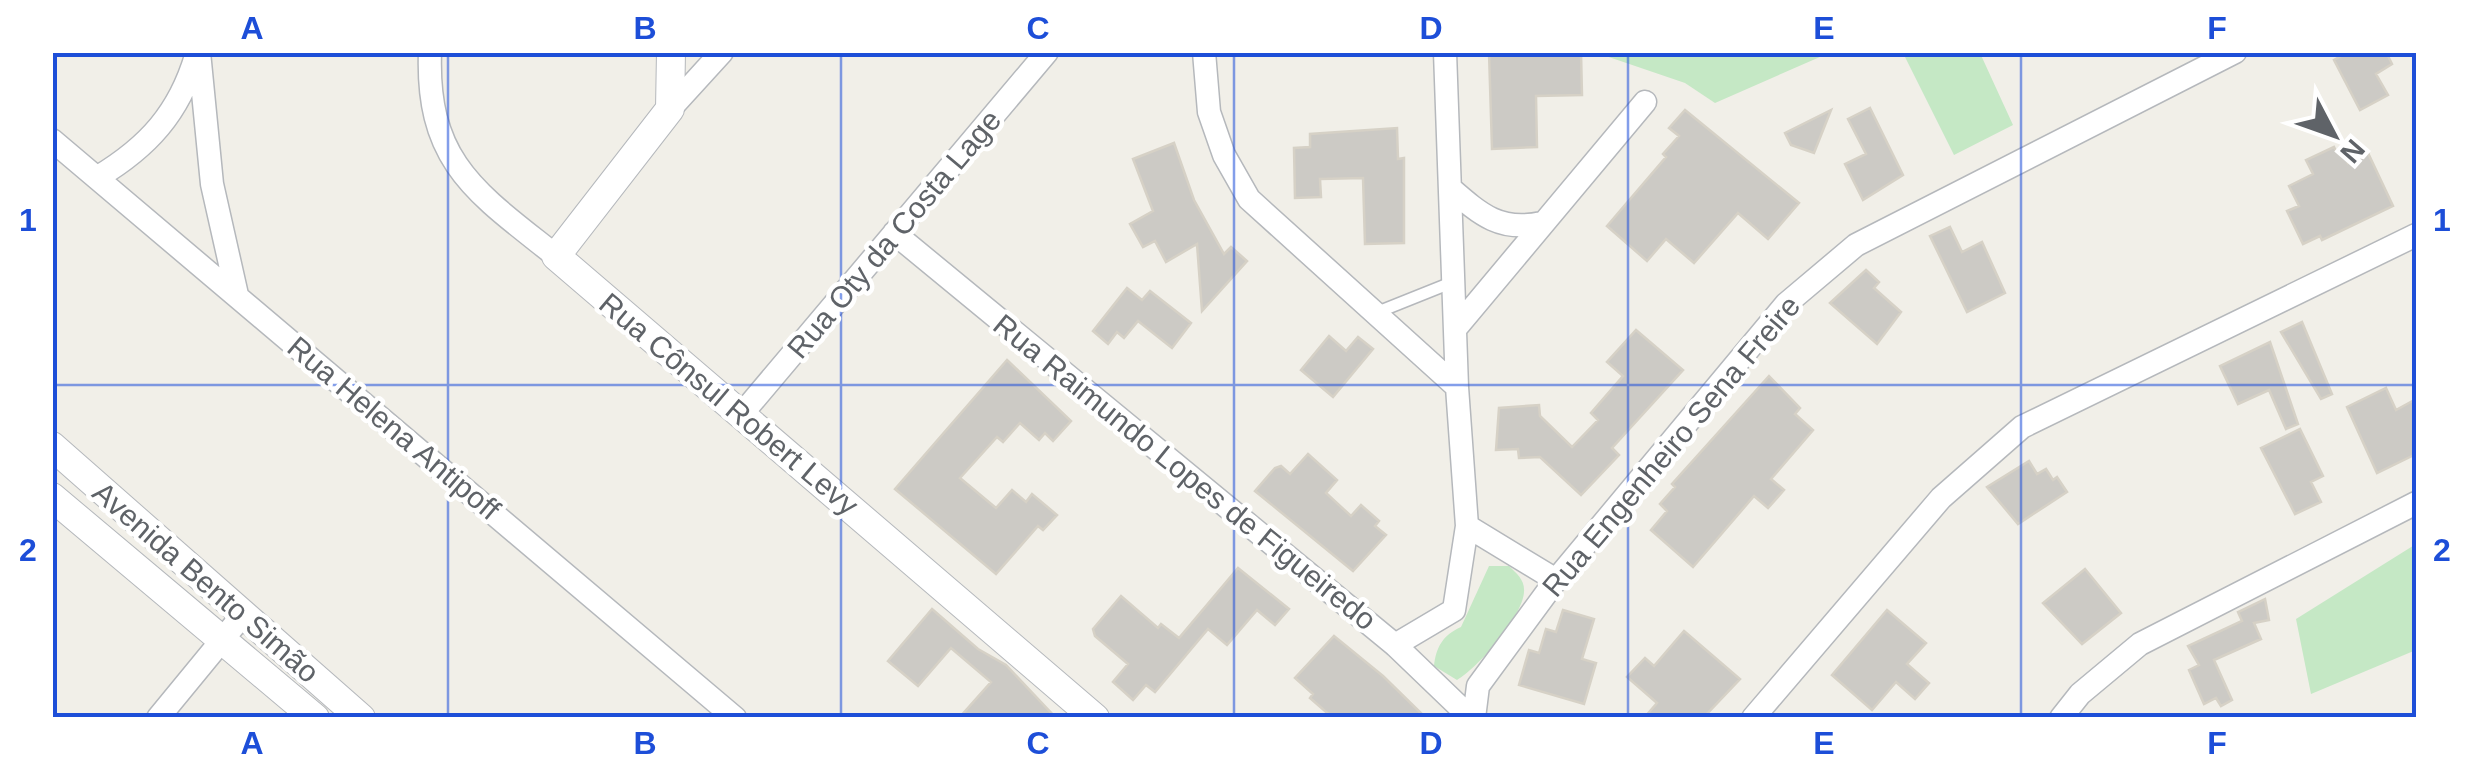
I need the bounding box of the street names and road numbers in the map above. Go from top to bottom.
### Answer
street label: Rua Oty da Costa Lage [781,103,1007,365]
street label: Rua Cônsul Robert Levy [593,286,865,522]
street label: Rua Engenheiro Sena Freire [1536,289,1806,603]
street label: Rua Raimundo Lopes de Figueiredo [987,308,1383,636]
street label: Rua Helena Antipoff [281,330,507,527]
street label: Avenida Bento Simão [87,475,325,689]

